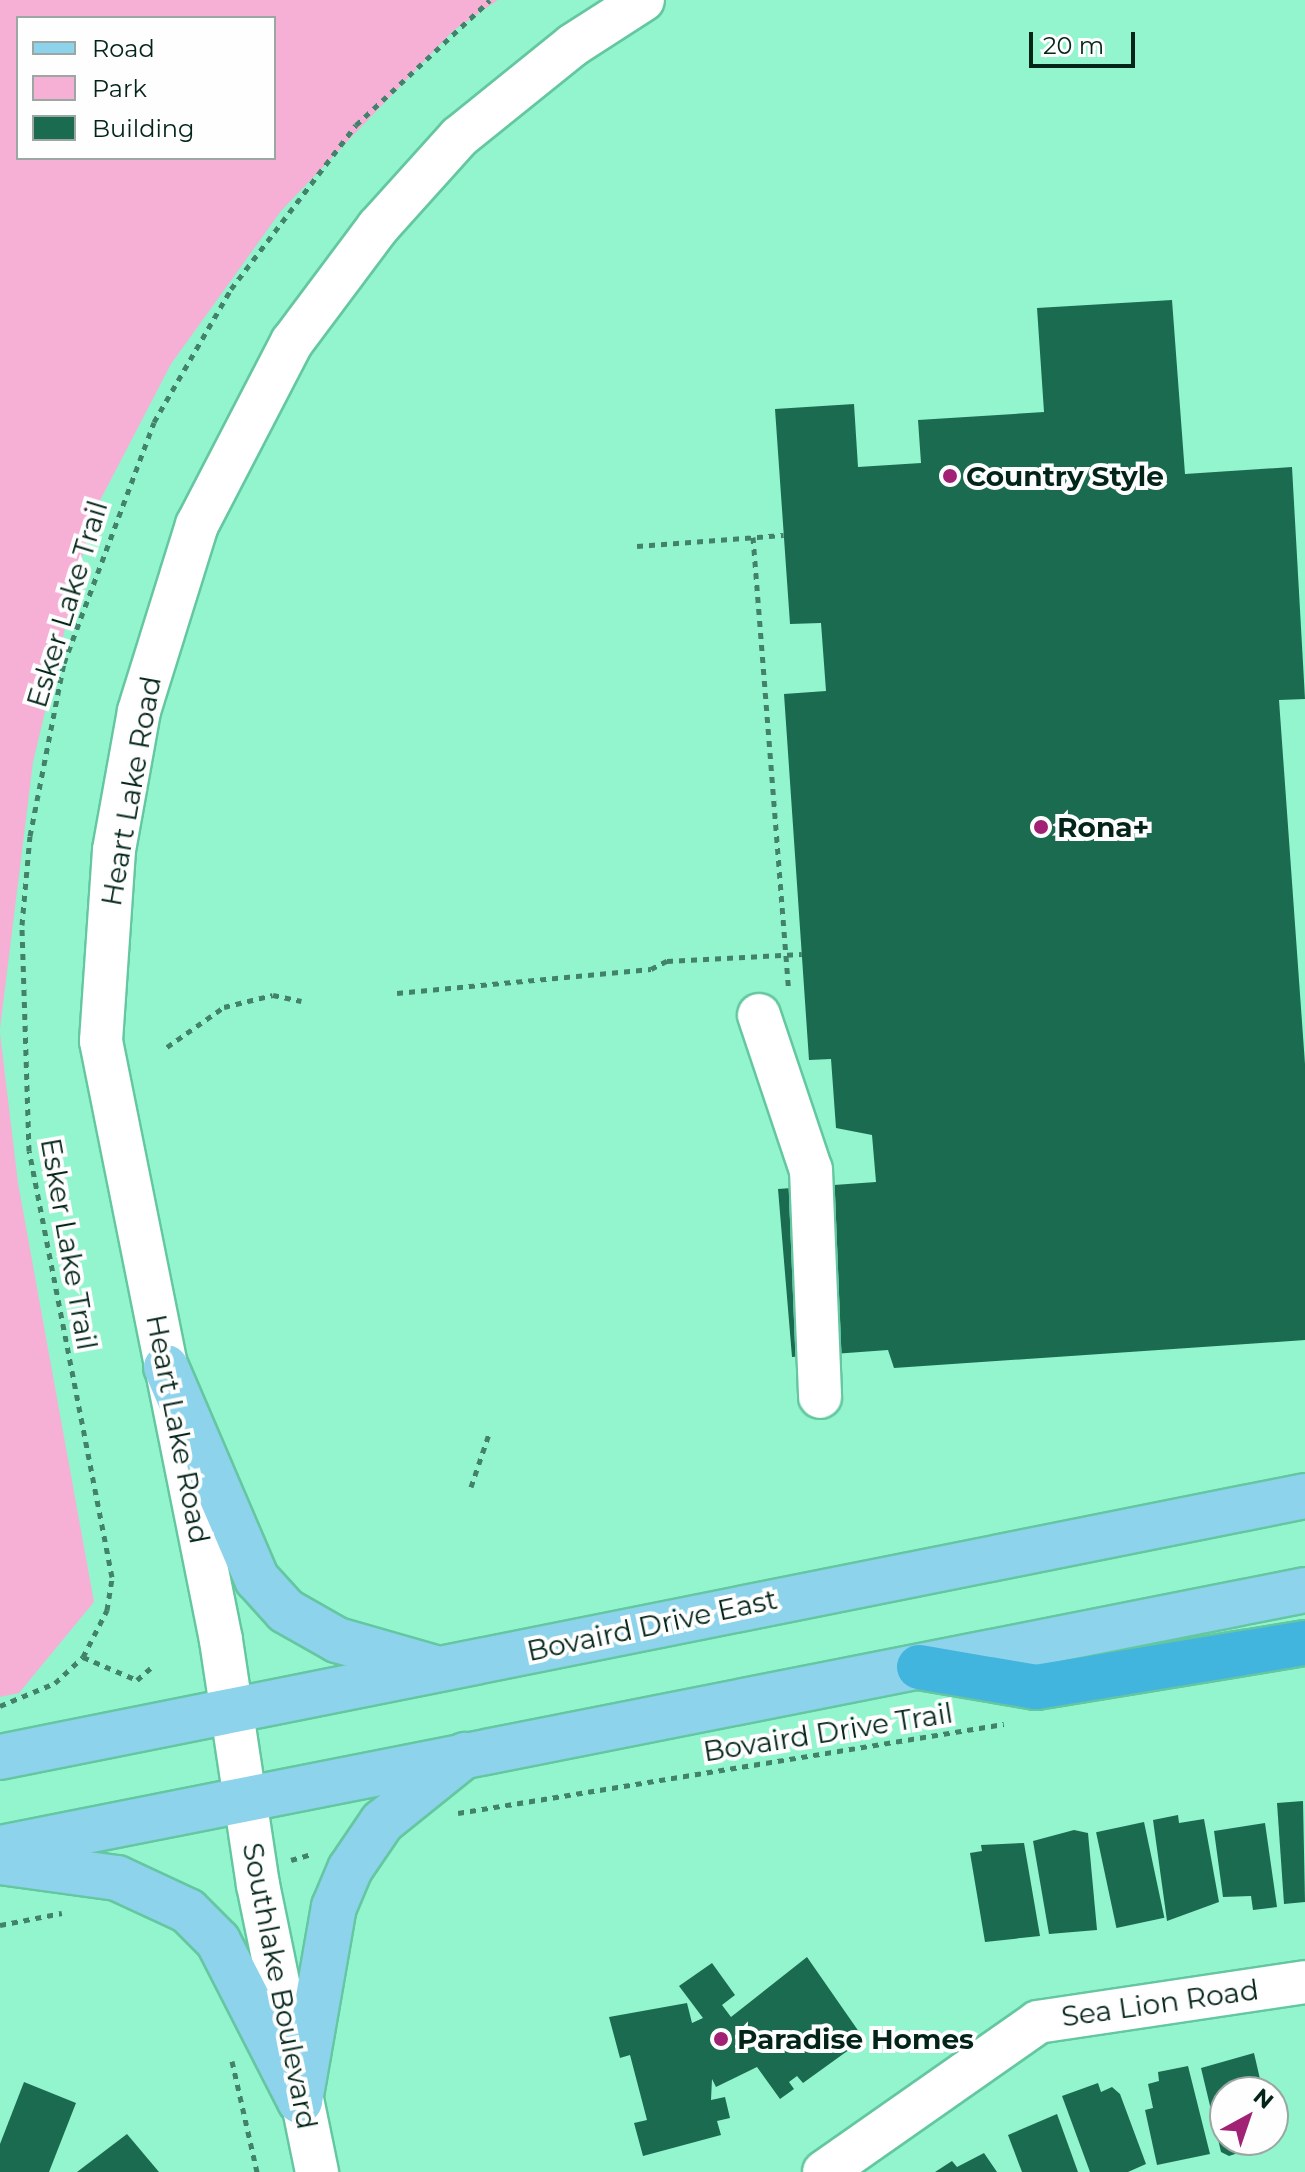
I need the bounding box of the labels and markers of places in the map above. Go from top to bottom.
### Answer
place label: Country Style [966,459,1164,493]
marker: Country Style [941,467,959,485]
place label: Rona+ [1057,810,1149,844]
marker: Rona+ [1032,818,1050,836]
place label: Paradise Homes [737,2022,974,2056]
marker: Paradise Homes [712,2030,730,2048]

